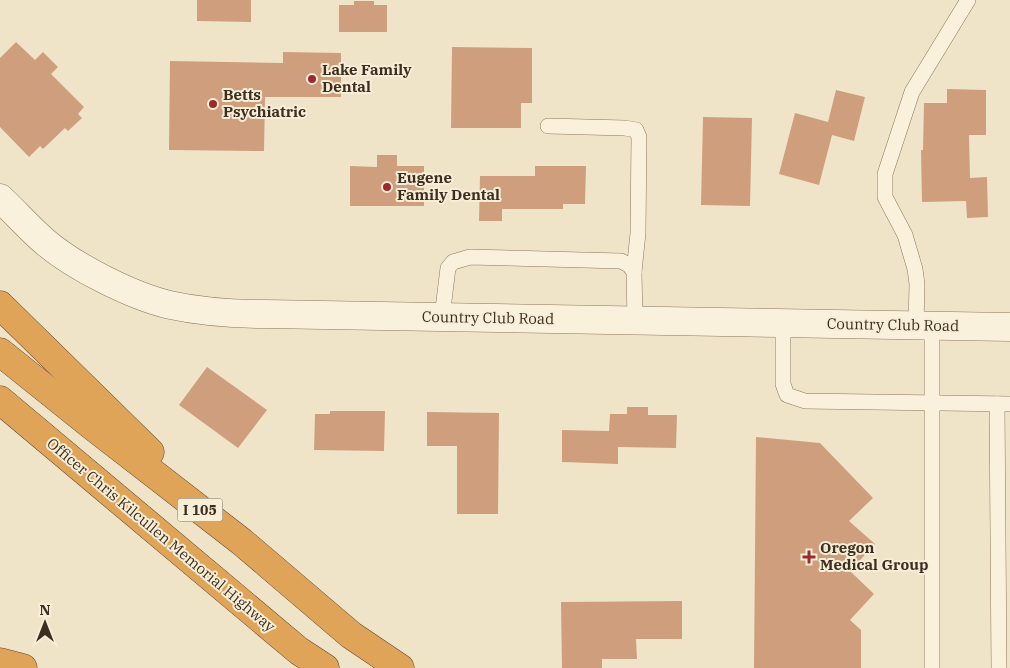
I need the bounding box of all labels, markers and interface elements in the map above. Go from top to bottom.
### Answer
place label: Lake Family Dental [322,60,412,96]
marker: Lake Family Dental [306,73,318,85]
place label: Betts Psychiatric [223,85,306,121]
marker: Betts Psychiatric [207,98,219,110]
place label: Eugene Family Dental [397,168,500,204]
marker: Eugene Family Dental [381,181,393,193]
street label: Country Club Road [422,307,554,328]
street label: Country Club Road [827,314,959,335]
street label: Officer Chris Kilcullen Memorial Highway [43,433,279,636]
road number: I 105 [178,498,222,522]
place label: Oregon Medical Group [820,538,928,574]
marker: Oregon Medical Group [802,550,816,564]
north arrow [20,598,70,648]
text: N [39,601,51,619]

